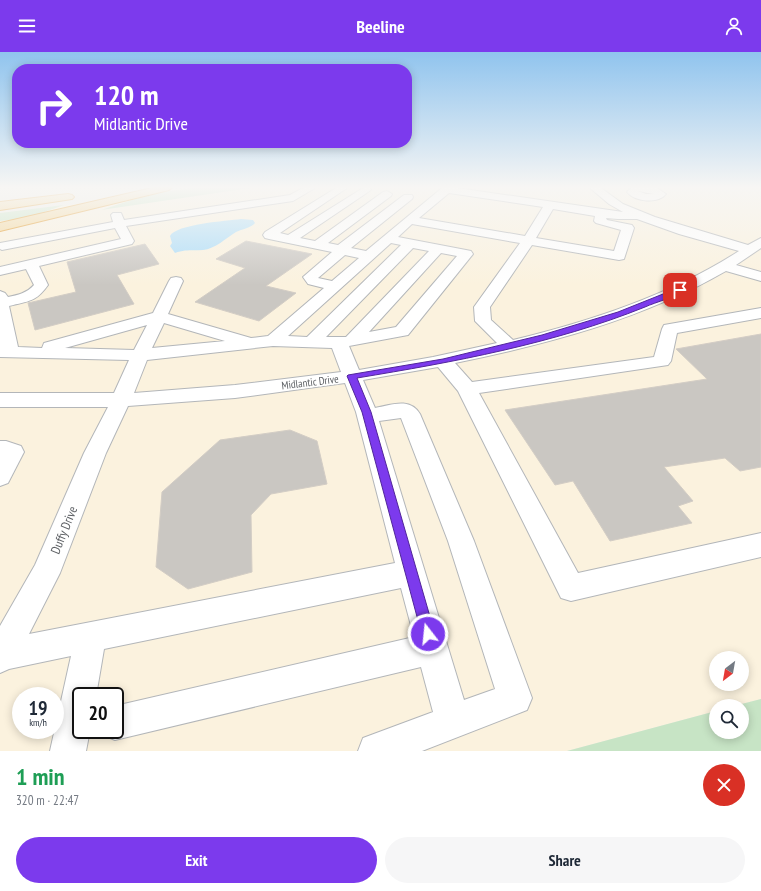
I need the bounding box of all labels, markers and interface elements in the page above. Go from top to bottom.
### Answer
icon: menu [16,15,38,37]
text: Beeline [356,15,405,38]
icon: person [723,15,745,37]
text: 120 m [94,76,158,113]
icon: right [28,80,80,132]
text: Midlantic Drive [94,112,188,135]
pin [663,273,697,307]
icon: arrive [669,279,691,301]
street label: Midlantic Drive [281,371,340,392]
street label: Duffy Drive [47,504,81,556]
position arrow [407,613,449,655]
north arrow [709,651,749,691]
map controls [709,651,749,739]
speed limit sign: 20 [72,687,124,739]
text: 19 [28,695,48,721]
button: search [709,699,749,739]
text: km/h [29,716,47,729]
text: 1 min [16,761,64,792]
button: close [703,764,745,806]
text: 320 m · 22:47 [16,792,79,809]
button: Exit [16,837,377,883]
button: Share [385,837,745,883]

